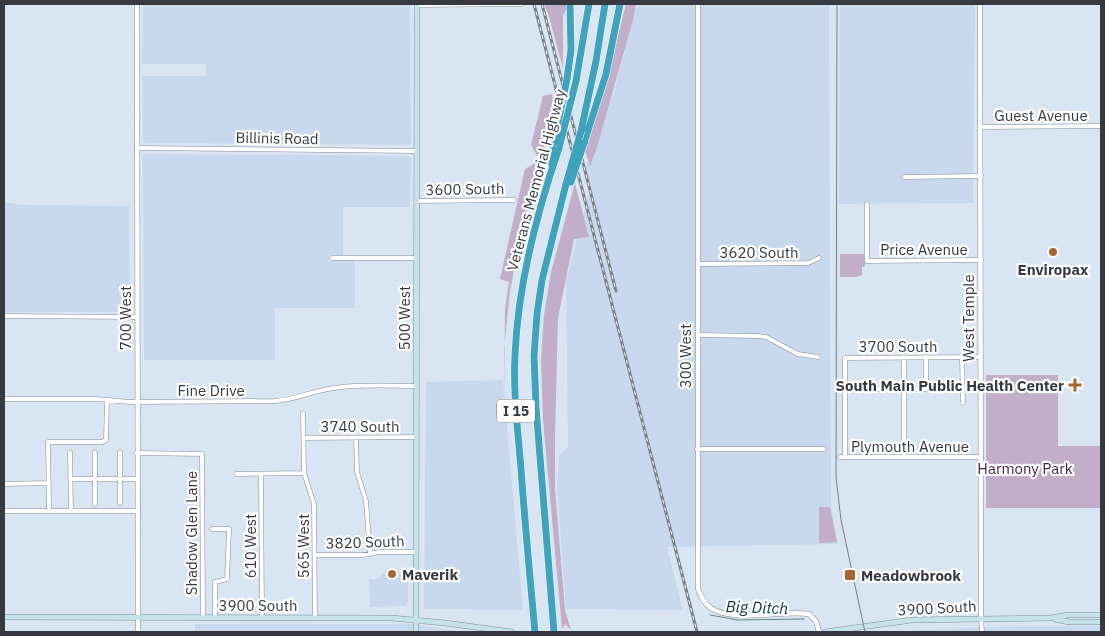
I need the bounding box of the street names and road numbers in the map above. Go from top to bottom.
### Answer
street label: Veterans Memorial Highway [503,86,570,273]
street label: Guest Avenue [994,106,1088,125]
street label: Billinis Road [235,128,319,148]
street label: 3600 South [425,179,505,199]
street label: Price Avenue [880,240,968,259]
street label: 3620 South [720,243,798,262]
street label: West Temple [959,274,978,362]
street label: 700 West [116,286,135,350]
street label: 500 West [395,286,414,350]
street label: 300 West [676,324,695,388]
street label: 3700 South [859,337,937,356]
street label: Fine Drive [177,381,245,400]
road number: I 15 [497,400,535,422]
street label: 3740 South [321,417,399,436]
street label: Plymouth Avenue [851,437,969,456]
street label: Shadow Glen Lane [182,471,201,595]
street label: 610 West [241,514,260,578]
street label: 565 West [294,514,313,578]
street label: 3820 South [325,531,405,553]
street label: 3900 South [219,596,297,615]
street label: 3900 South [897,596,977,620]

